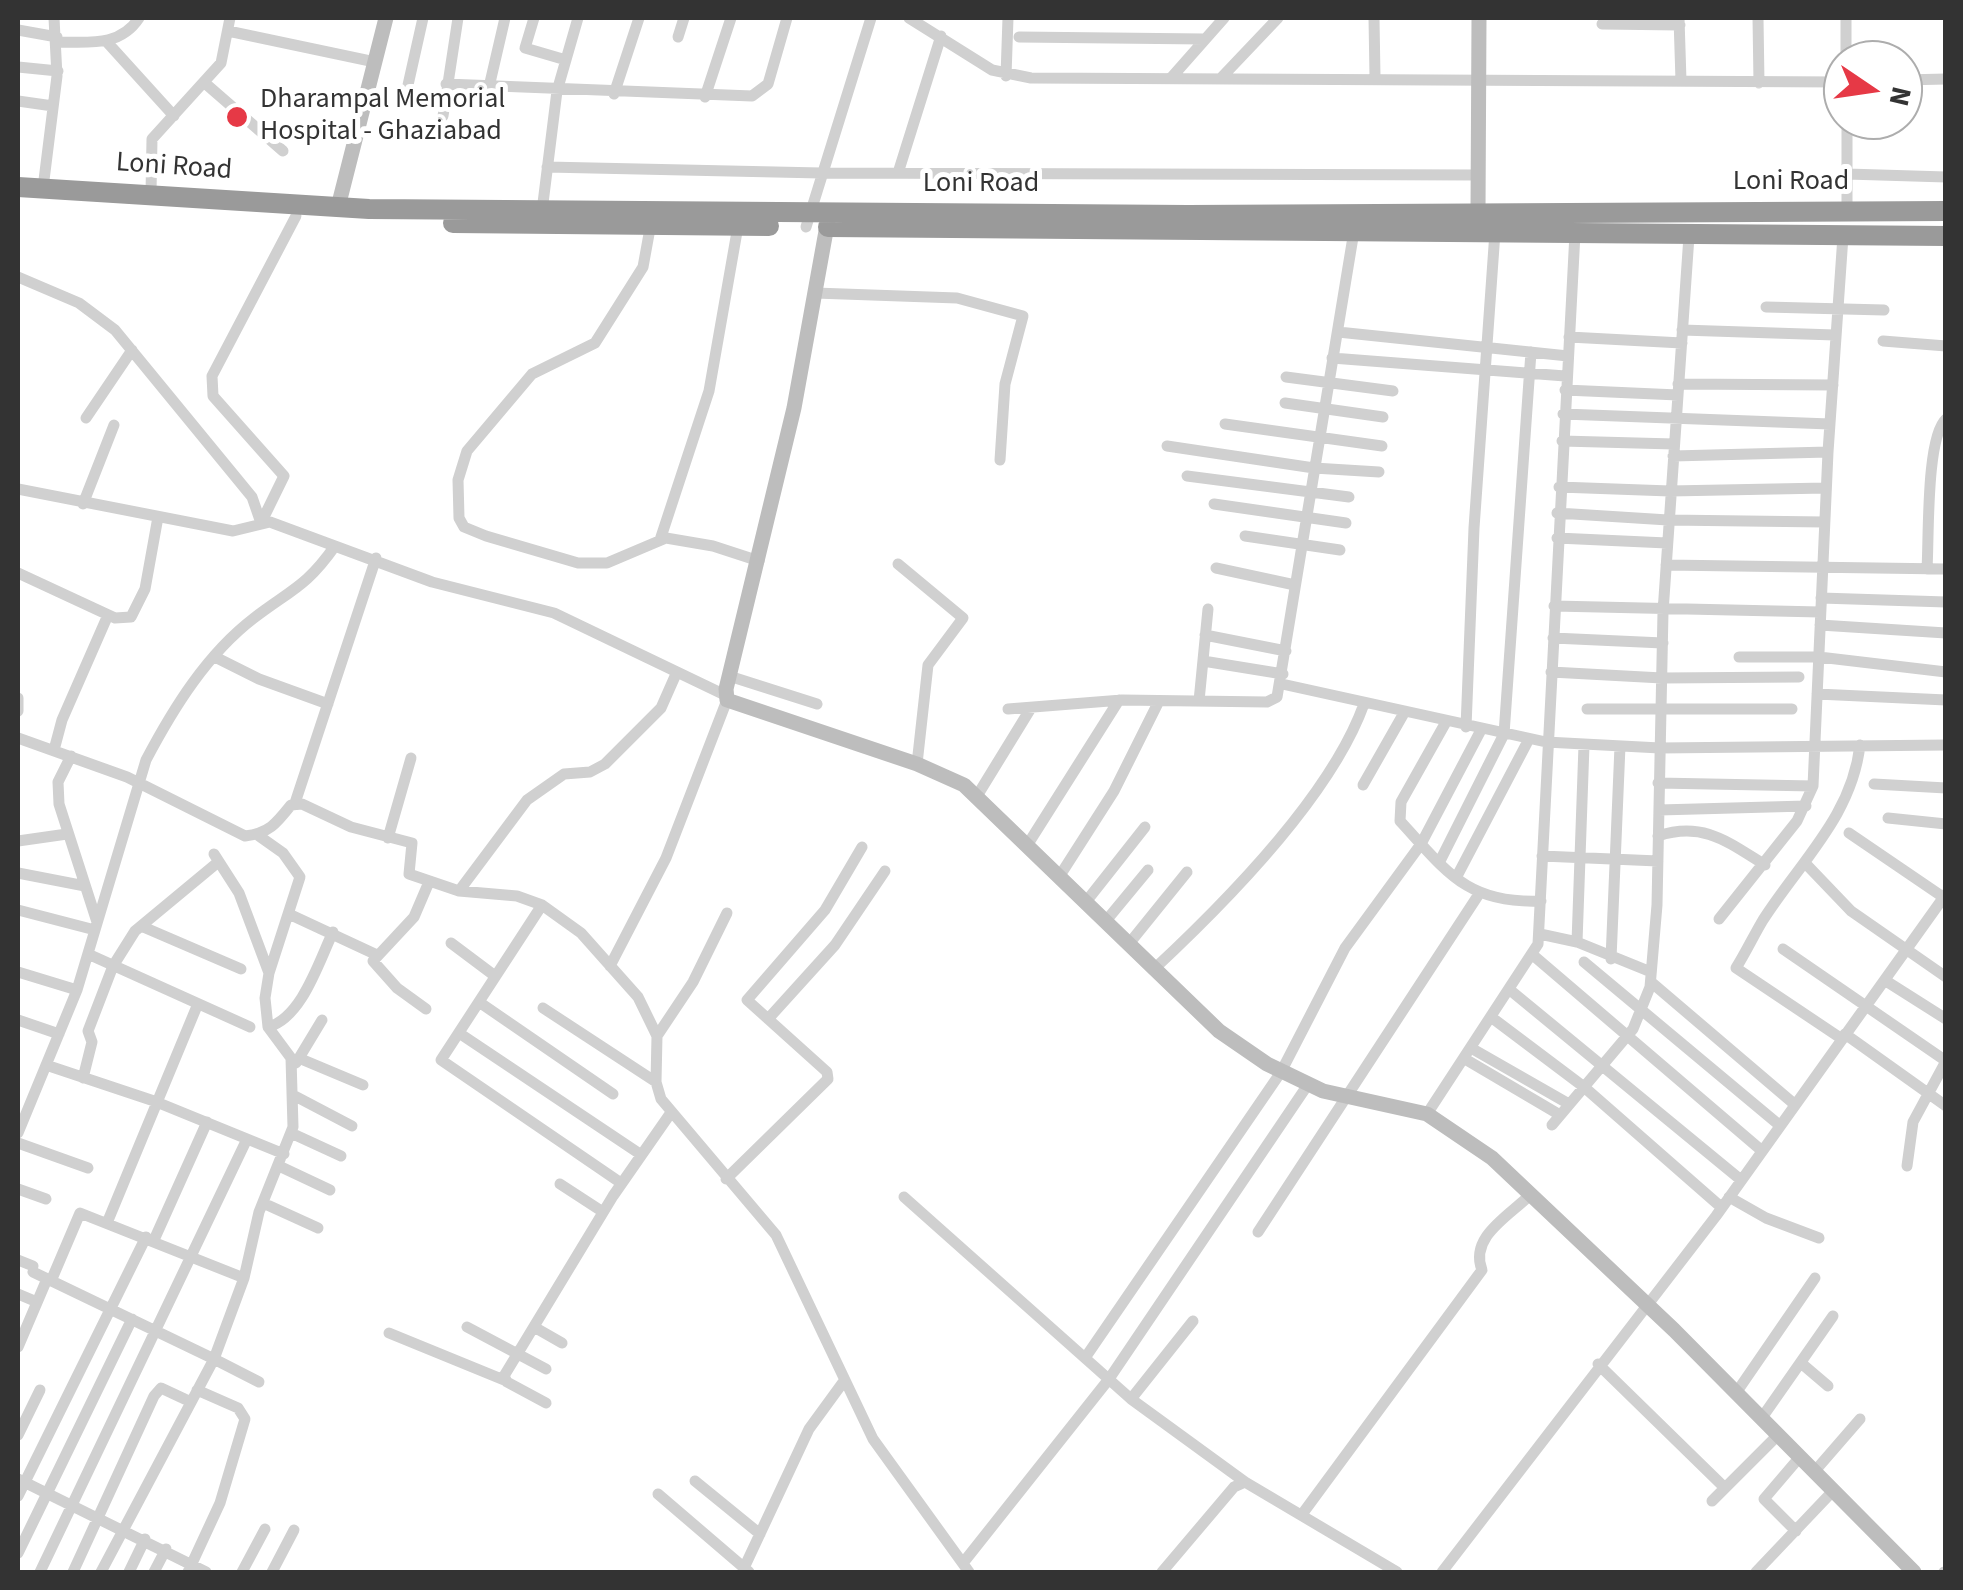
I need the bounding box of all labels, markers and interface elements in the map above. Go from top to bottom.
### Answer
north arrow [1823,40,1923,140]
text: N [1879,83,1922,110]
place label: Dharampal Memorial Hospital - Ghaziabad [260,84,505,150]
marker: Dharampal Memorial Hospital - Ghaziabad [224,104,250,130]
street label: Loni Road [115,147,233,189]
street label: Loni Road [1733,166,1849,200]
street label: Loni Road [923,168,1039,202]

